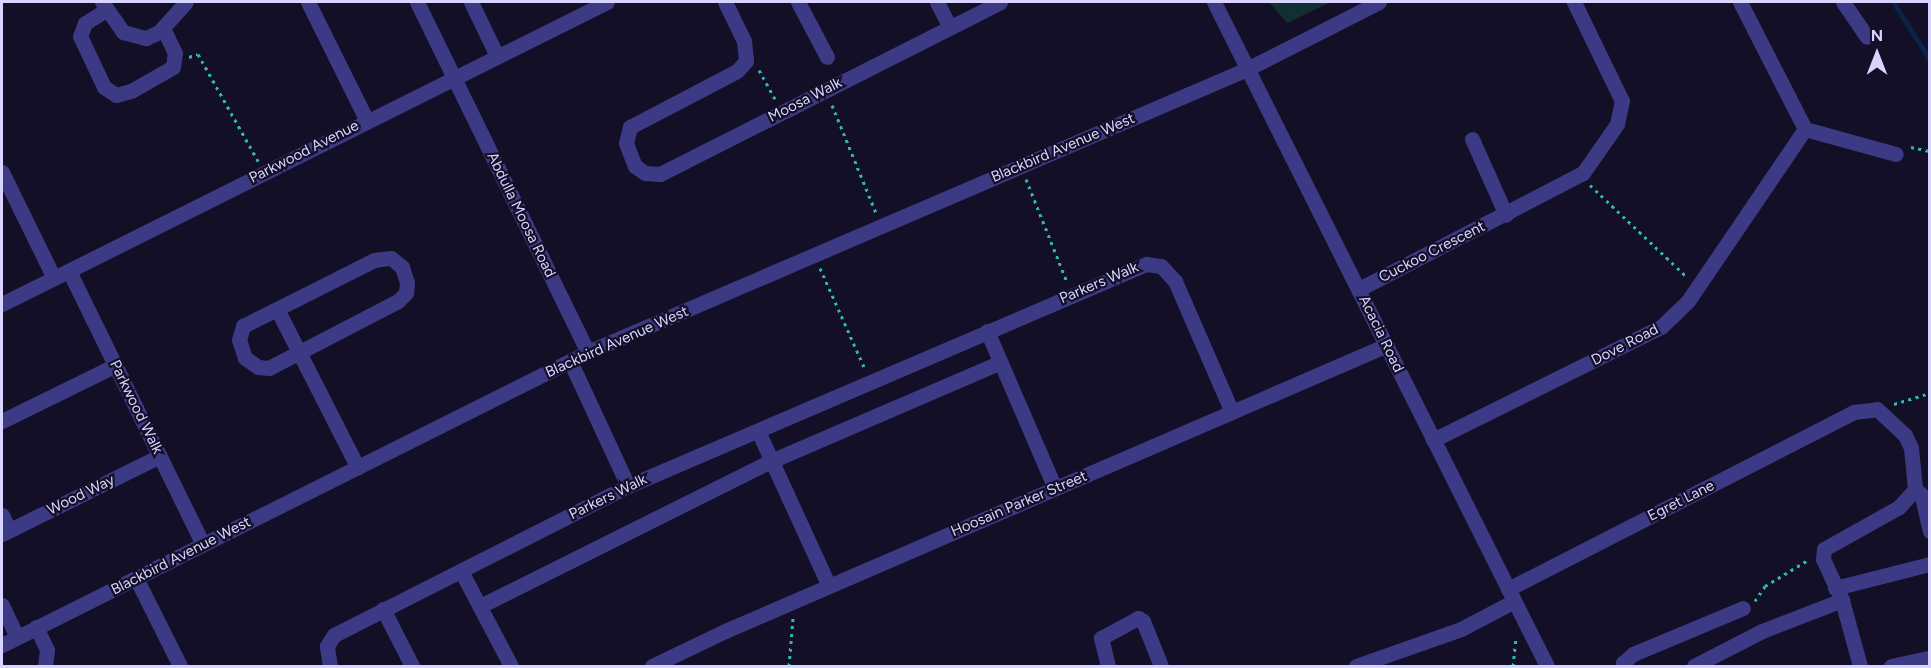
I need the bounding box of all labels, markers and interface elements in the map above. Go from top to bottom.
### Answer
north arrow [1847,24,1907,84]
text: N [1871,26,1883,45]
street label: Moosa Walk [765,74,845,126]
street label: Blackbird Avenue West [988,110,1138,186]
street label: Parkwood Avenue [246,117,362,187]
street label: Abdulla Moosa Road [483,149,559,281]
street label: Cuckoo Crescent [1376,217,1488,287]
street label: Parkers Walk [1057,258,1141,308]
street label: Acacia Road [1355,293,1407,375]
street label: Blackbird Avenue West [543,302,691,382]
street label: Dove Road [1588,320,1662,370]
street label: Parkwood Walk [106,357,166,457]
street label: Hoosain Parker Street [948,467,1090,541]
street label: Parkers Walk [566,470,650,524]
street label: Wood Way [44,471,118,519]
street label: Egret Lane [1645,477,1717,525]
street label: Blackbird Avenue West [108,513,254,599]

